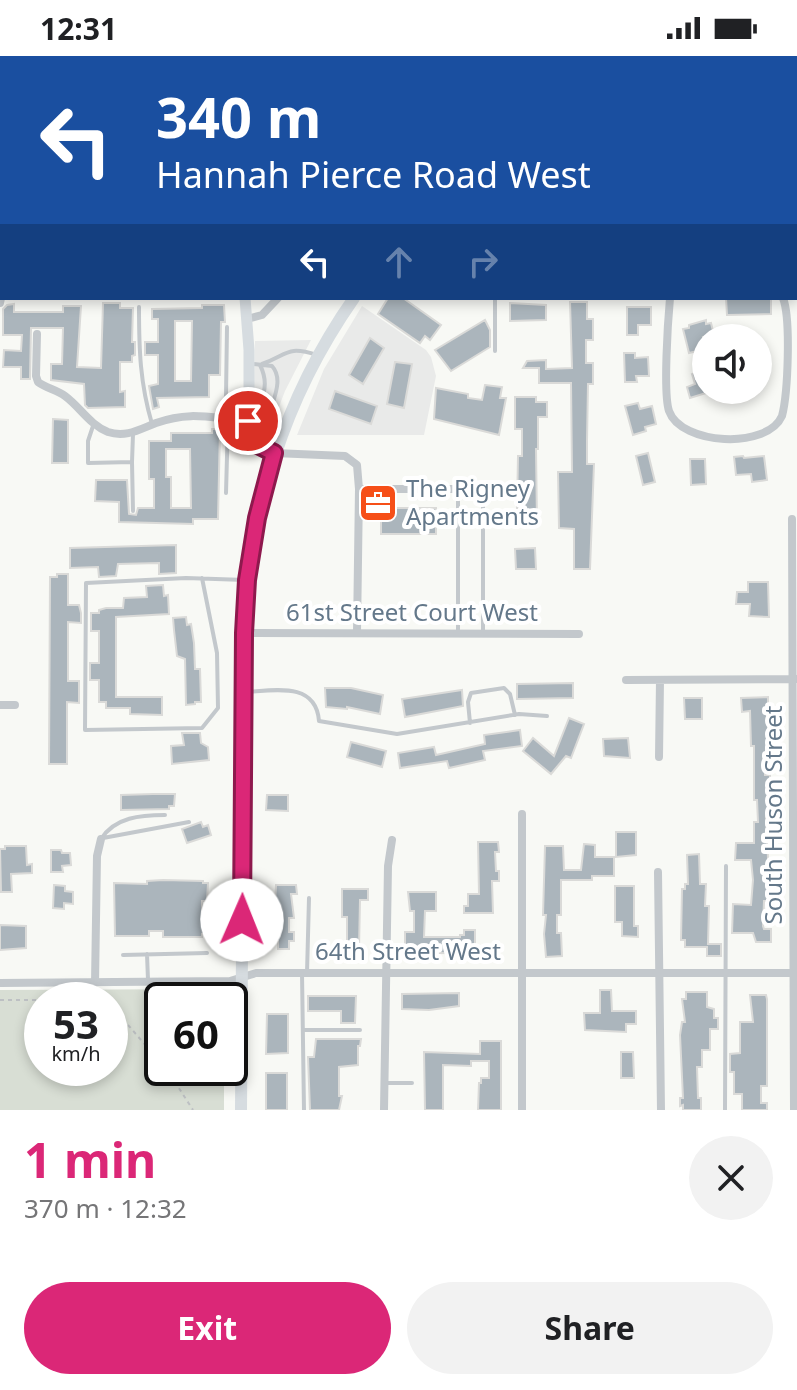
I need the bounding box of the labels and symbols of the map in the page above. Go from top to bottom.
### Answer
pin [214,387,282,455]
place label: The Rigney Apartments [406,471,539,532]
office icon: The Rigney Apartments [357,482,399,524]
street label: 61st Street Court West [286,595,538,628]
street label: South Huson Street [756,705,789,924]
position arrow [200,878,284,962]
street label: 64th Street West [315,934,501,967]
speed limit sign: 60 [144,982,248,1086]

